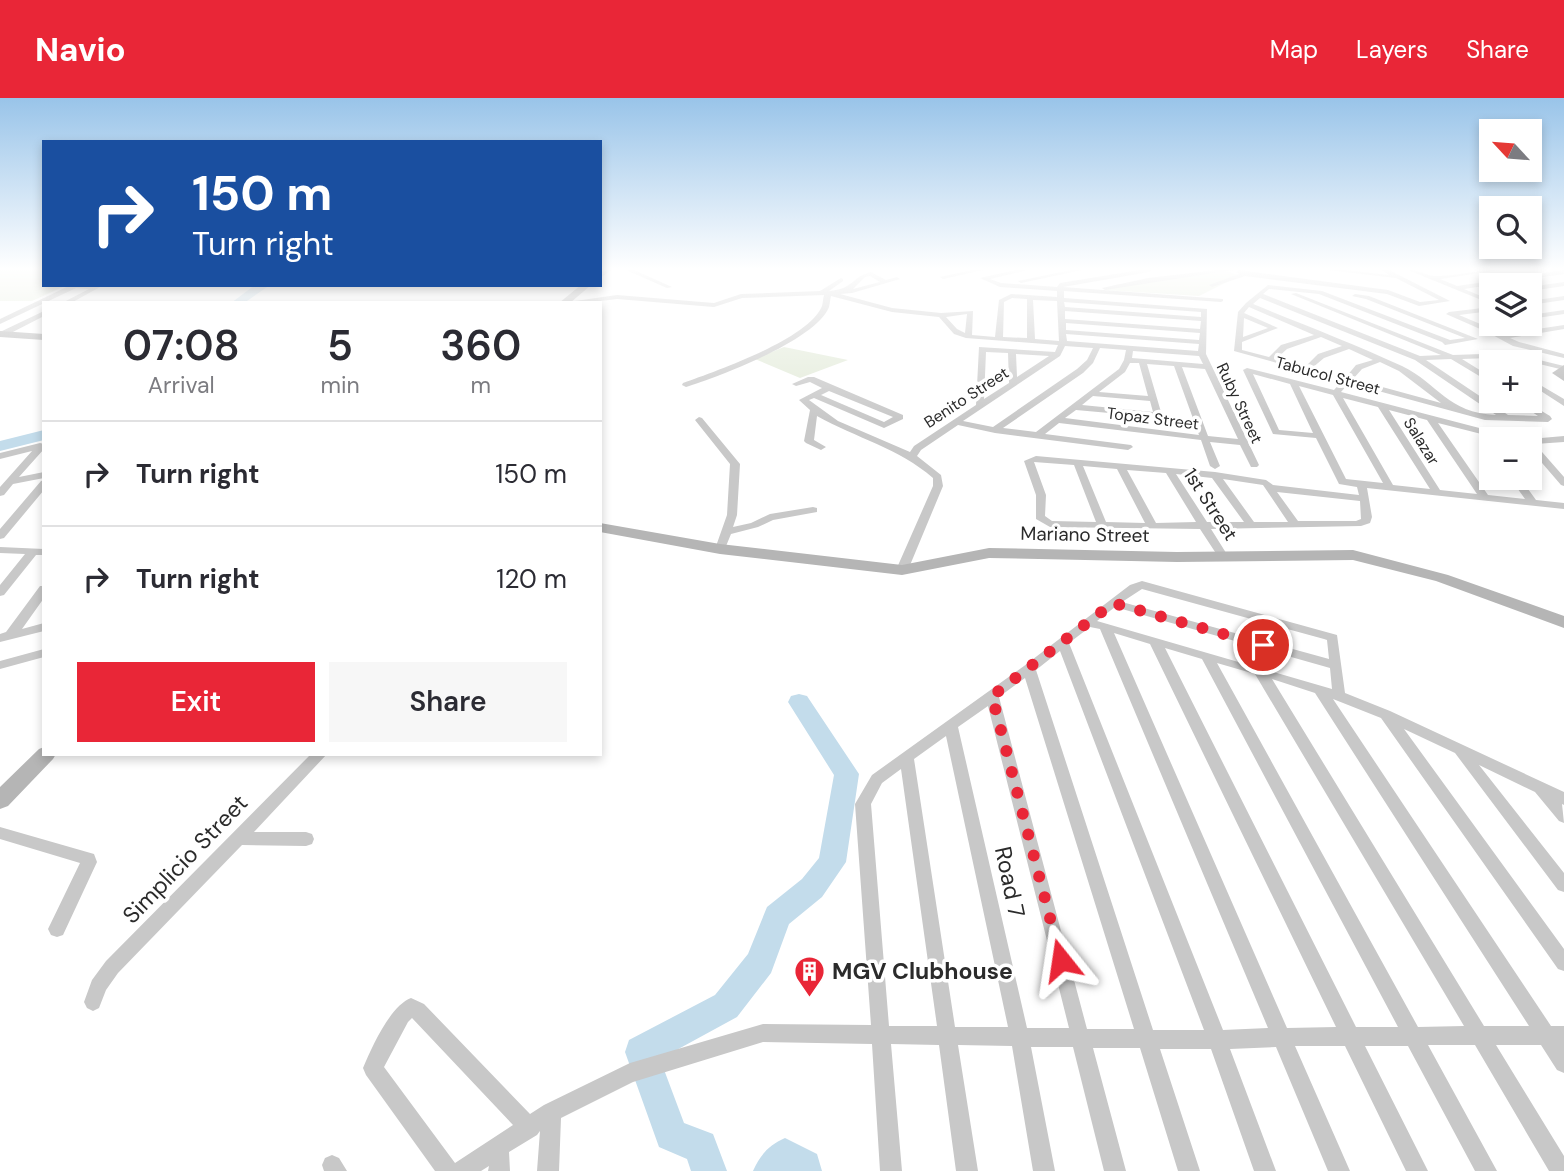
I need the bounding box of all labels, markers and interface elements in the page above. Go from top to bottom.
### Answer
text: Navio [35,28,126,71]
text: Map [1270,34,1318,65]
text: Layers [1356,34,1428,65]
text: Share [1466,34,1529,65]
north arrow [1479,119,1542,182]
map controls [1479,119,1542,490]
text: 150 m [192,161,332,225]
icon: right [77,168,168,259]
button: search [1479,196,1542,259]
text: Turn right [192,223,334,265]
button: layers [1479,273,1542,336]
text: 07:08 [123,318,240,373]
text: 5 [327,318,353,373]
text: 360 [440,318,521,373]
button: + [1479,350,1542,413]
street label: Tabucol Street [1273,351,1383,400]
street label: Ruby Street [1212,360,1267,447]
street label: Benito Street [920,362,1013,433]
text: Arrival [148,370,215,400]
text: min [320,370,360,400]
text: m [471,370,491,400]
street label: Topaz Street [1106,402,1200,435]
street label: Salazar [1399,414,1444,469]
button: − [1479,427,1542,490]
icon: right [77,455,115,493]
text: Turn right [136,457,260,491]
text: 150 m [495,457,567,491]
street label: 1st Street [1178,463,1243,545]
street label: Mariano Street [1020,521,1150,548]
icon: right [77,560,115,598]
text: Turn right [136,562,260,596]
text: 120 m [496,562,567,596]
pin [1233,615,1293,675]
icon: arrive [1244,626,1282,664]
button: Exit [77,662,315,742]
button: Share [329,662,567,742]
street label: Simplicio Street [116,788,254,930]
street label: Road 7 [988,844,1032,920]
position arrow [1024,923,1098,997]
building icon: MGV Clubhouse [792,954,826,998]
place label: MGV Clubhouse [832,956,1013,986]

